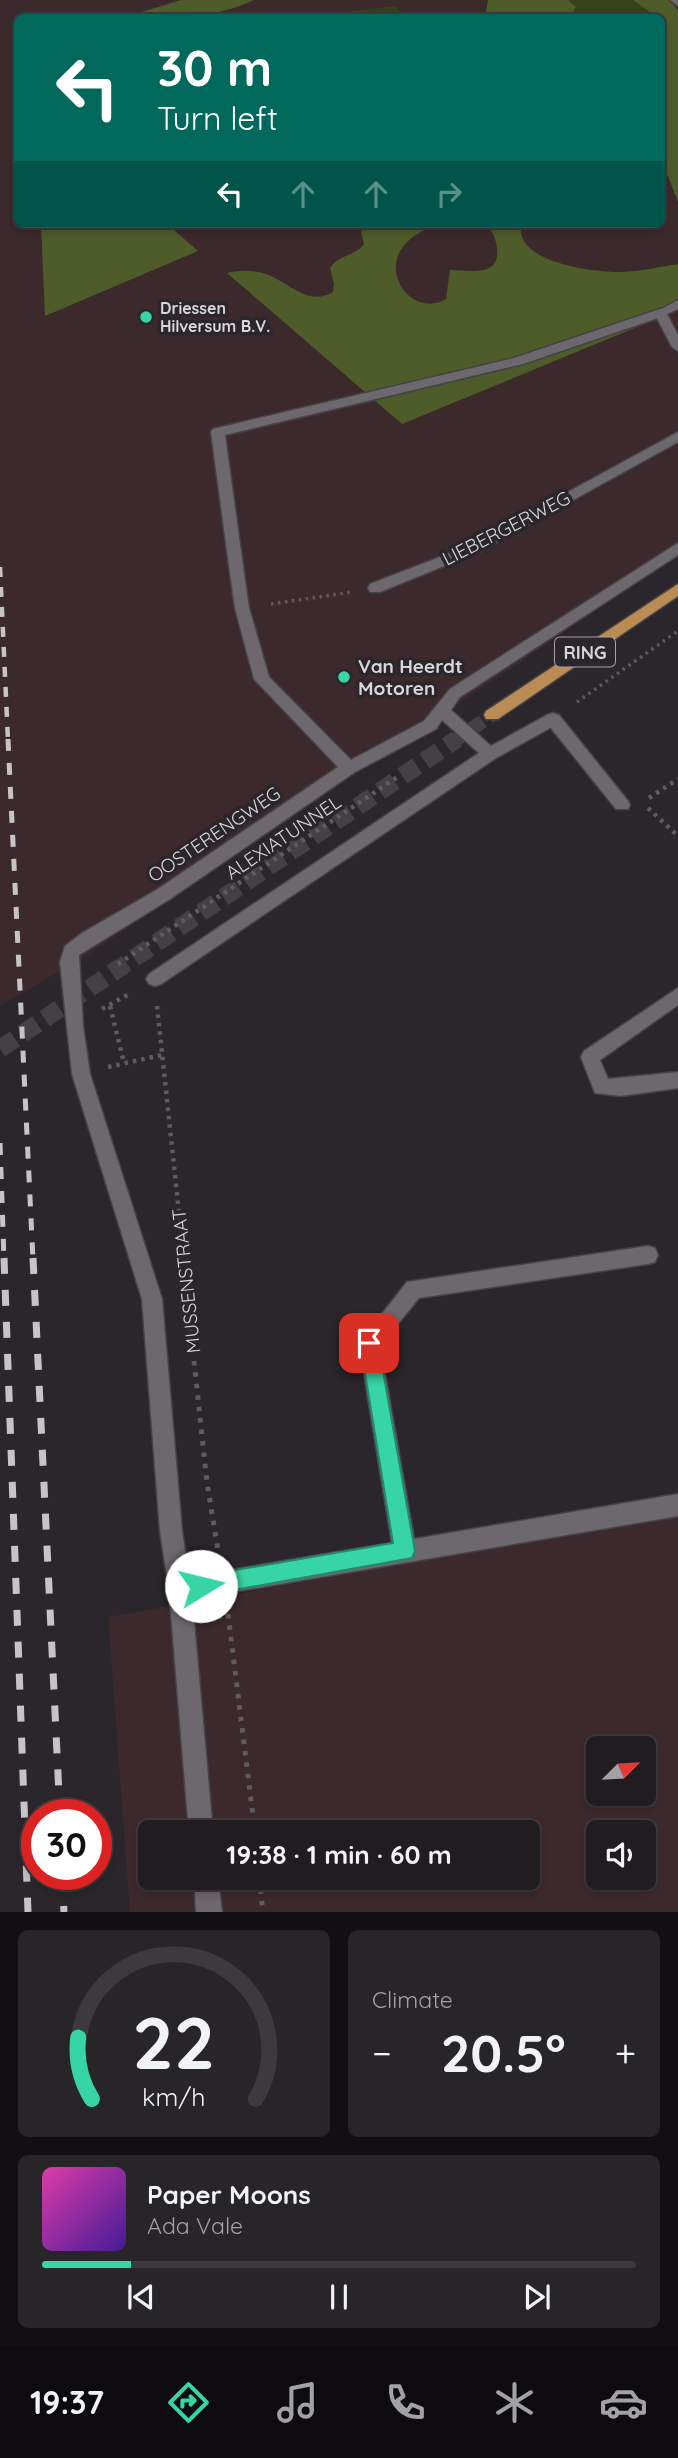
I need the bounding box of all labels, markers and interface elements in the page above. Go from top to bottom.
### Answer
text: 30 m [157,37,272,98]
icon: left [42,42,133,133]
text: Turn left [157,98,278,138]
icon: left [211,175,249,213]
icon: ahead [284,175,322,213]
icon: ahead [357,175,395,213]
icon: right [430,175,468,213]
place label: Driessen Hilversum B.V. [160,298,270,336]
marker: Driessen Hilversum B.V. [138,309,154,325]
street label: LIEBERGERWEG [438,485,574,571]
road number: RING [555,638,615,666]
place label: Van Heerdt Motoren [358,654,463,700]
marker: Van Heerdt Motoren [336,669,352,685]
street label: OOSTERENGWEG [143,781,285,887]
street label: ALEXIATUNNEL [221,789,345,885]
street label: MUSSENSTRAAT [166,1208,206,1354]
pin [339,1313,399,1373]
icon: arrive [350,1324,388,1362]
position arrow [164,1549,238,1623]
north arrow [586,1736,656,1806]
map controls [586,1736,656,1890]
speed limit sign: 30 [21,1799,112,1890]
button: sound [586,1820,656,1890]
text: 19:38 · 1 min · 60 m [226,1838,452,1871]
text: Climate [372,1985,453,2014]
text: 22 [133,1997,215,2088]
text: 20.5° [441,2020,566,2085]
text: − [372,2029,392,2077]
text: + [615,2029,636,2077]
text: km/h [142,2081,206,2112]
text: Paper Moons [147,2178,311,2211]
text: Ada Vale [147,2211,243,2240]
icon: previous [122,2278,160,2316]
icon: pause [320,2278,358,2316]
icon: next [518,2278,556,2316]
icon: directions [164,2378,213,2427]
icon: music [273,2378,322,2427]
icon: phone [381,2378,430,2427]
icon: climate [490,2378,539,2427]
icon: car [599,2378,648,2427]
text: 19:37 [30,2382,104,2422]

